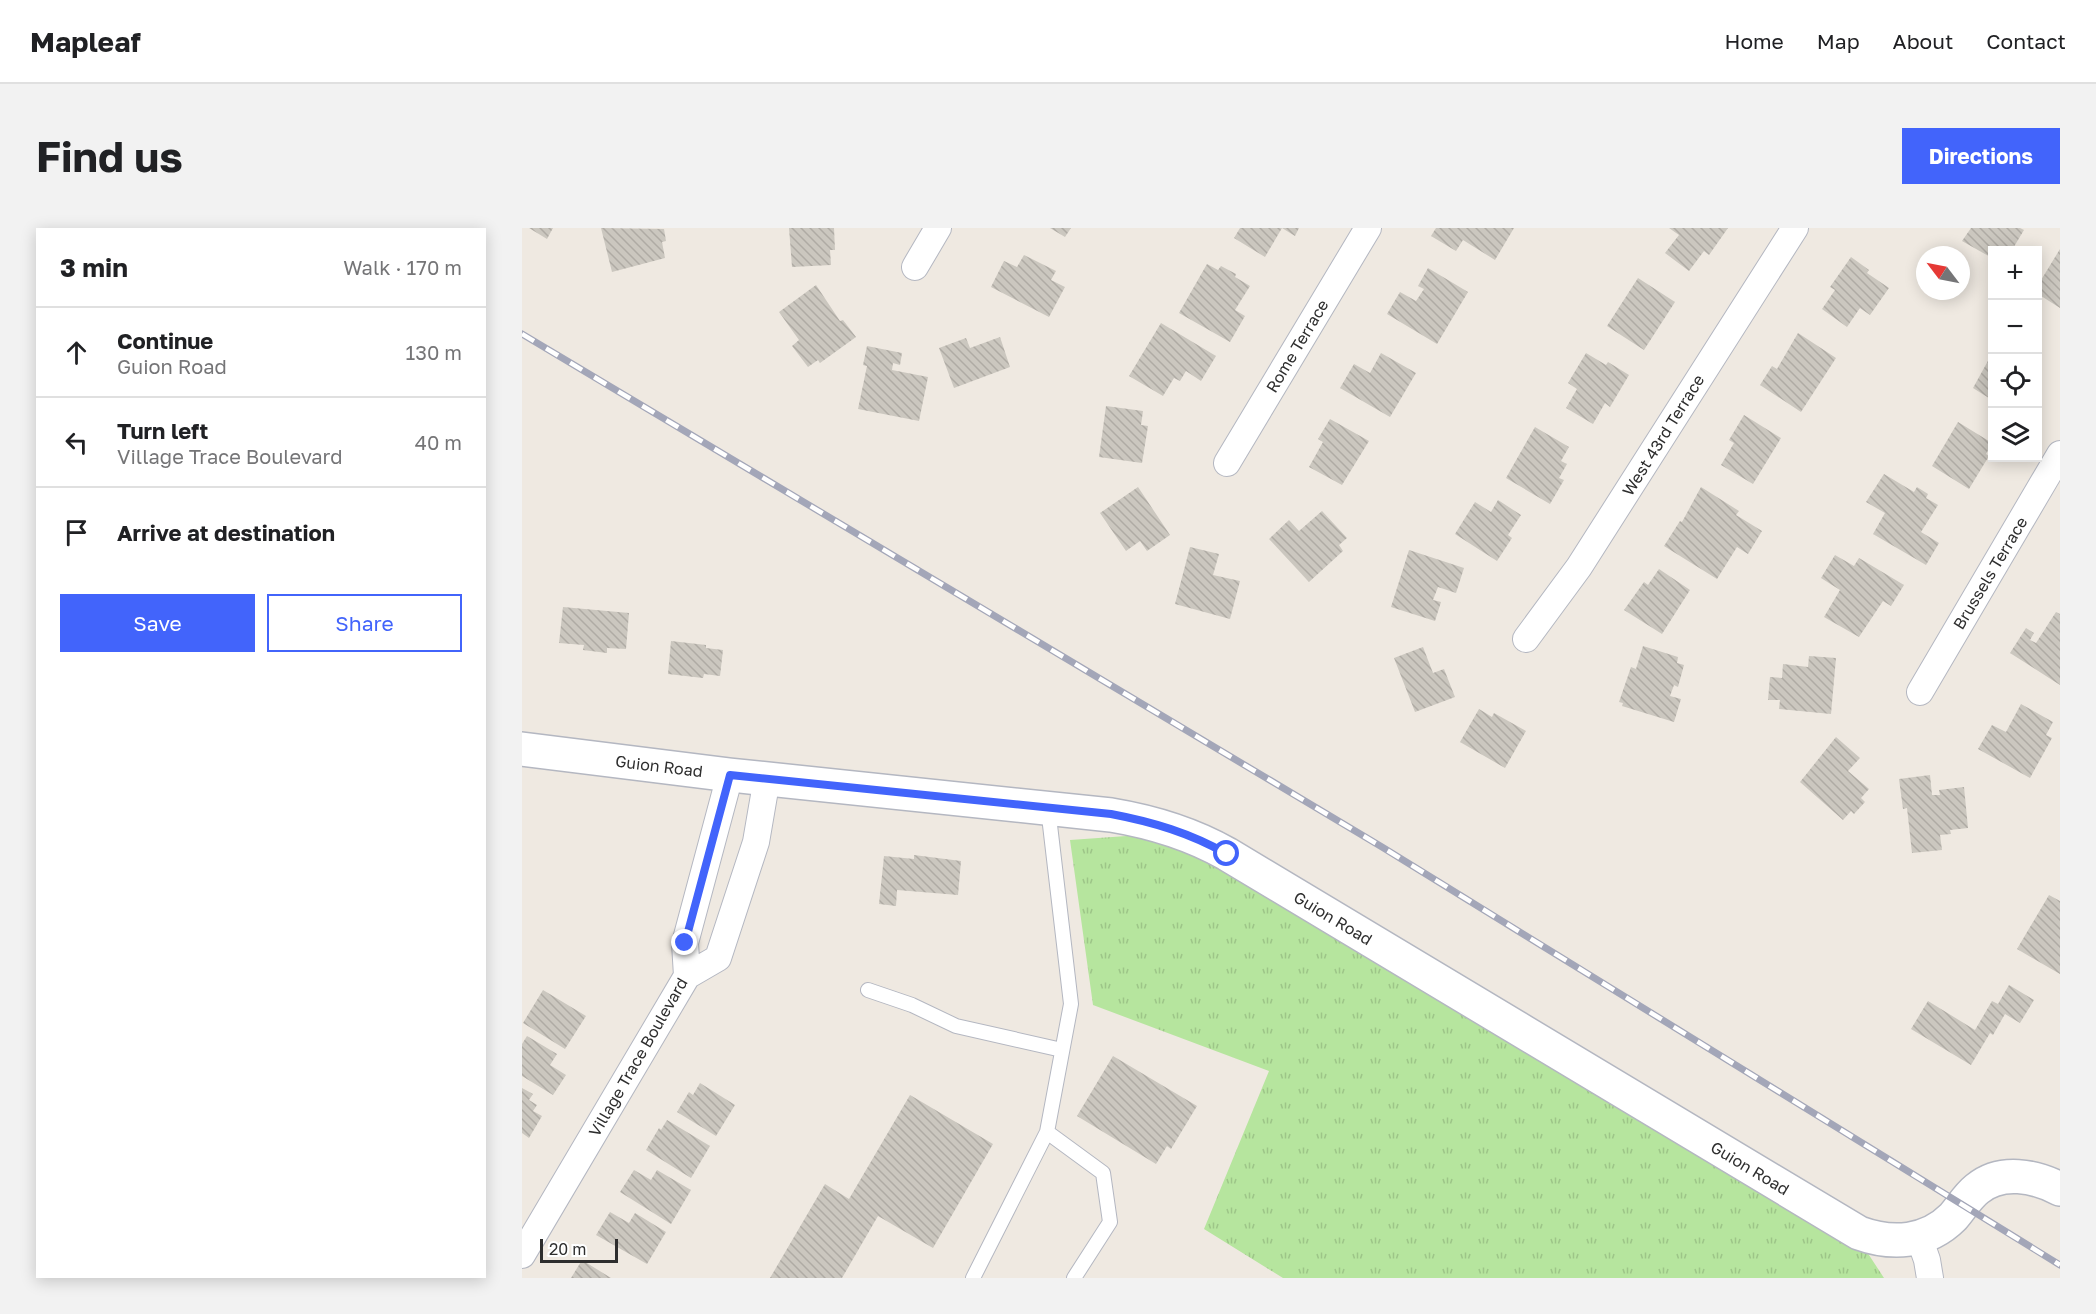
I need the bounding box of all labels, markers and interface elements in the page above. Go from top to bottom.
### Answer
text: Mapleaf [30,25,141,58]
text: Home [1724,28,1784,54]
text: Map [1817,28,1860,54]
text: About [1893,28,1953,54]
text: Contact [1986,28,2066,54]
button: Directions [1902,128,2060,184]
text: Find us [36,131,183,181]
north arrow [1916,246,1970,300]
map controls [1988,246,2042,462]
button: + [1988,246,2042,300]
text: 3 min [60,252,128,283]
text: Walk · 170 m [343,255,462,279]
street label: Rome Terrace [1261,296,1333,396]
button: − [1988,300,2042,354]
text: Continue [117,327,213,354]
icon: ahead [60,336,93,369]
text: 130 m [406,340,462,364]
text: Guion Road [117,354,227,378]
button: locate [1988,354,2042,408]
street label: West 43rd Terrace [1618,371,1708,499]
button: layers [1988,408,2042,462]
text: Turn left [117,417,208,444]
icon: left [60,426,93,459]
text: 40 m [415,430,462,454]
text: Village Trace Boulevard [117,444,342,468]
street label: Brussels Terrace [1949,513,2031,633]
icon: arrive [60,516,93,549]
text: Arrive at destination [117,519,335,546]
button: Save [60,594,255,652]
button: Share [267,594,462,652]
street label: Guion Road [614,751,704,781]
route start [1213,840,1239,866]
street label: Guion Road [1290,887,1376,949]
route end [671,929,697,955]
street label: Village Trace Boulevard [584,974,692,1140]
street label: Guion Road [1707,1137,1793,1199]
scale bar [540,1236,618,1264]
text: 20 m [549,1239,586,1259]

